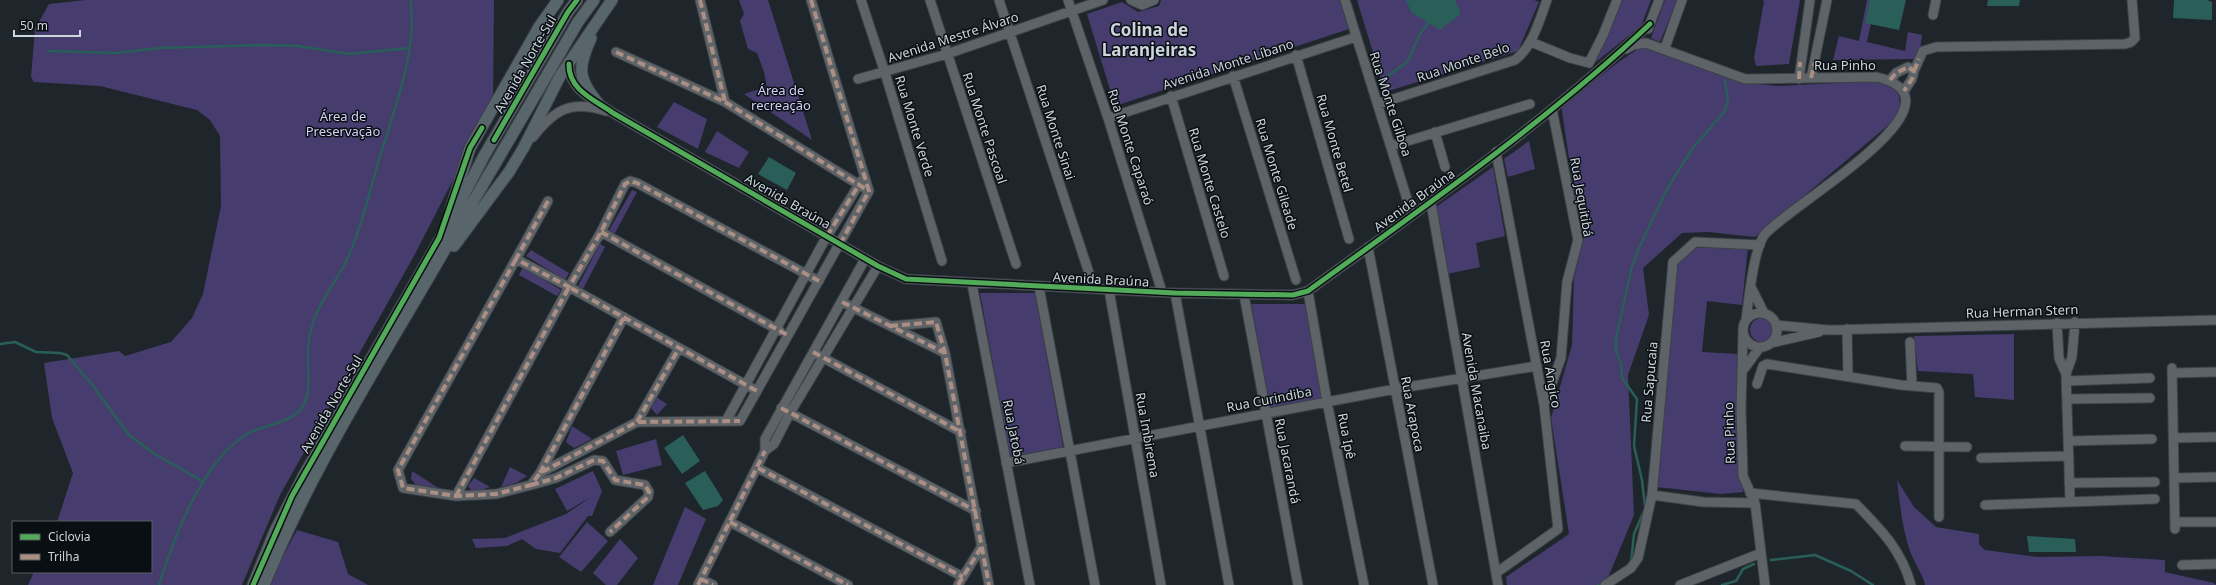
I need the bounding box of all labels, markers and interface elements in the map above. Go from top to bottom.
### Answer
street label: Avenida Mestre Álvaro [885,7,1021,67]
scale bar [14,12,80,38]
street label: Avenida Norte-Sul [490,12,560,116]
text: 50 m [20,17,48,34]
district label: Colina de Laranjeiras [1102,18,1196,61]
street label: Avenida Monte Líbano [1160,34,1296,94]
street label: Rua Monte Belo [1414,38,1512,86]
street label: Rua Monte Gilboa [1366,49,1416,159]
street label: Rua Pinho [1814,56,1876,74]
street label: Rua Monte Pascoal [959,70,1011,186]
street label: Rua Monte Verde [891,73,939,179]
park label: Área de recreação [751,81,811,114]
street label: Rua Monte Sinai [1032,82,1080,182]
street label: Rua Monte Caparaó [1104,87,1158,207]
street label: Rua Monte Betel [1312,92,1358,194]
park label: Área de Preservação [306,107,380,140]
street label: Rua Monte Gileade [1251,116,1303,232]
street label: Rua Monte Castelo [1185,125,1235,241]
street label: Rua Jequitibá [1566,156,1598,238]
street label: Avenida Braúna [1370,164,1458,236]
street label: Avenida Braúna [742,169,834,233]
street label: Avenida Braúna [1052,267,1150,291]
street label: Rua Herman Stern [1965,300,2079,322]
street label: Avenida Macanaiba [1458,331,1496,451]
street label: Rua Angico [1536,339,1566,409]
street label: Rua Sapucaia [1636,341,1662,423]
street label: Avenida Norte-Sul [296,352,366,456]
street label: Rua Arapoca [1397,375,1429,453]
street label: Rua Curindiba [1225,382,1313,416]
street label: Rua Imbirema [1132,391,1164,479]
street label: Rua Jatobá [999,398,1029,466]
street label: Rua Pinho [1719,402,1739,464]
street label: Rua Ipê [1334,411,1360,461]
street label: Rua Jacarandá [1271,417,1305,505]
legend [12,521,152,573]
text: Ciclovia [48,528,90,545]
text: Trilha [48,548,79,565]

